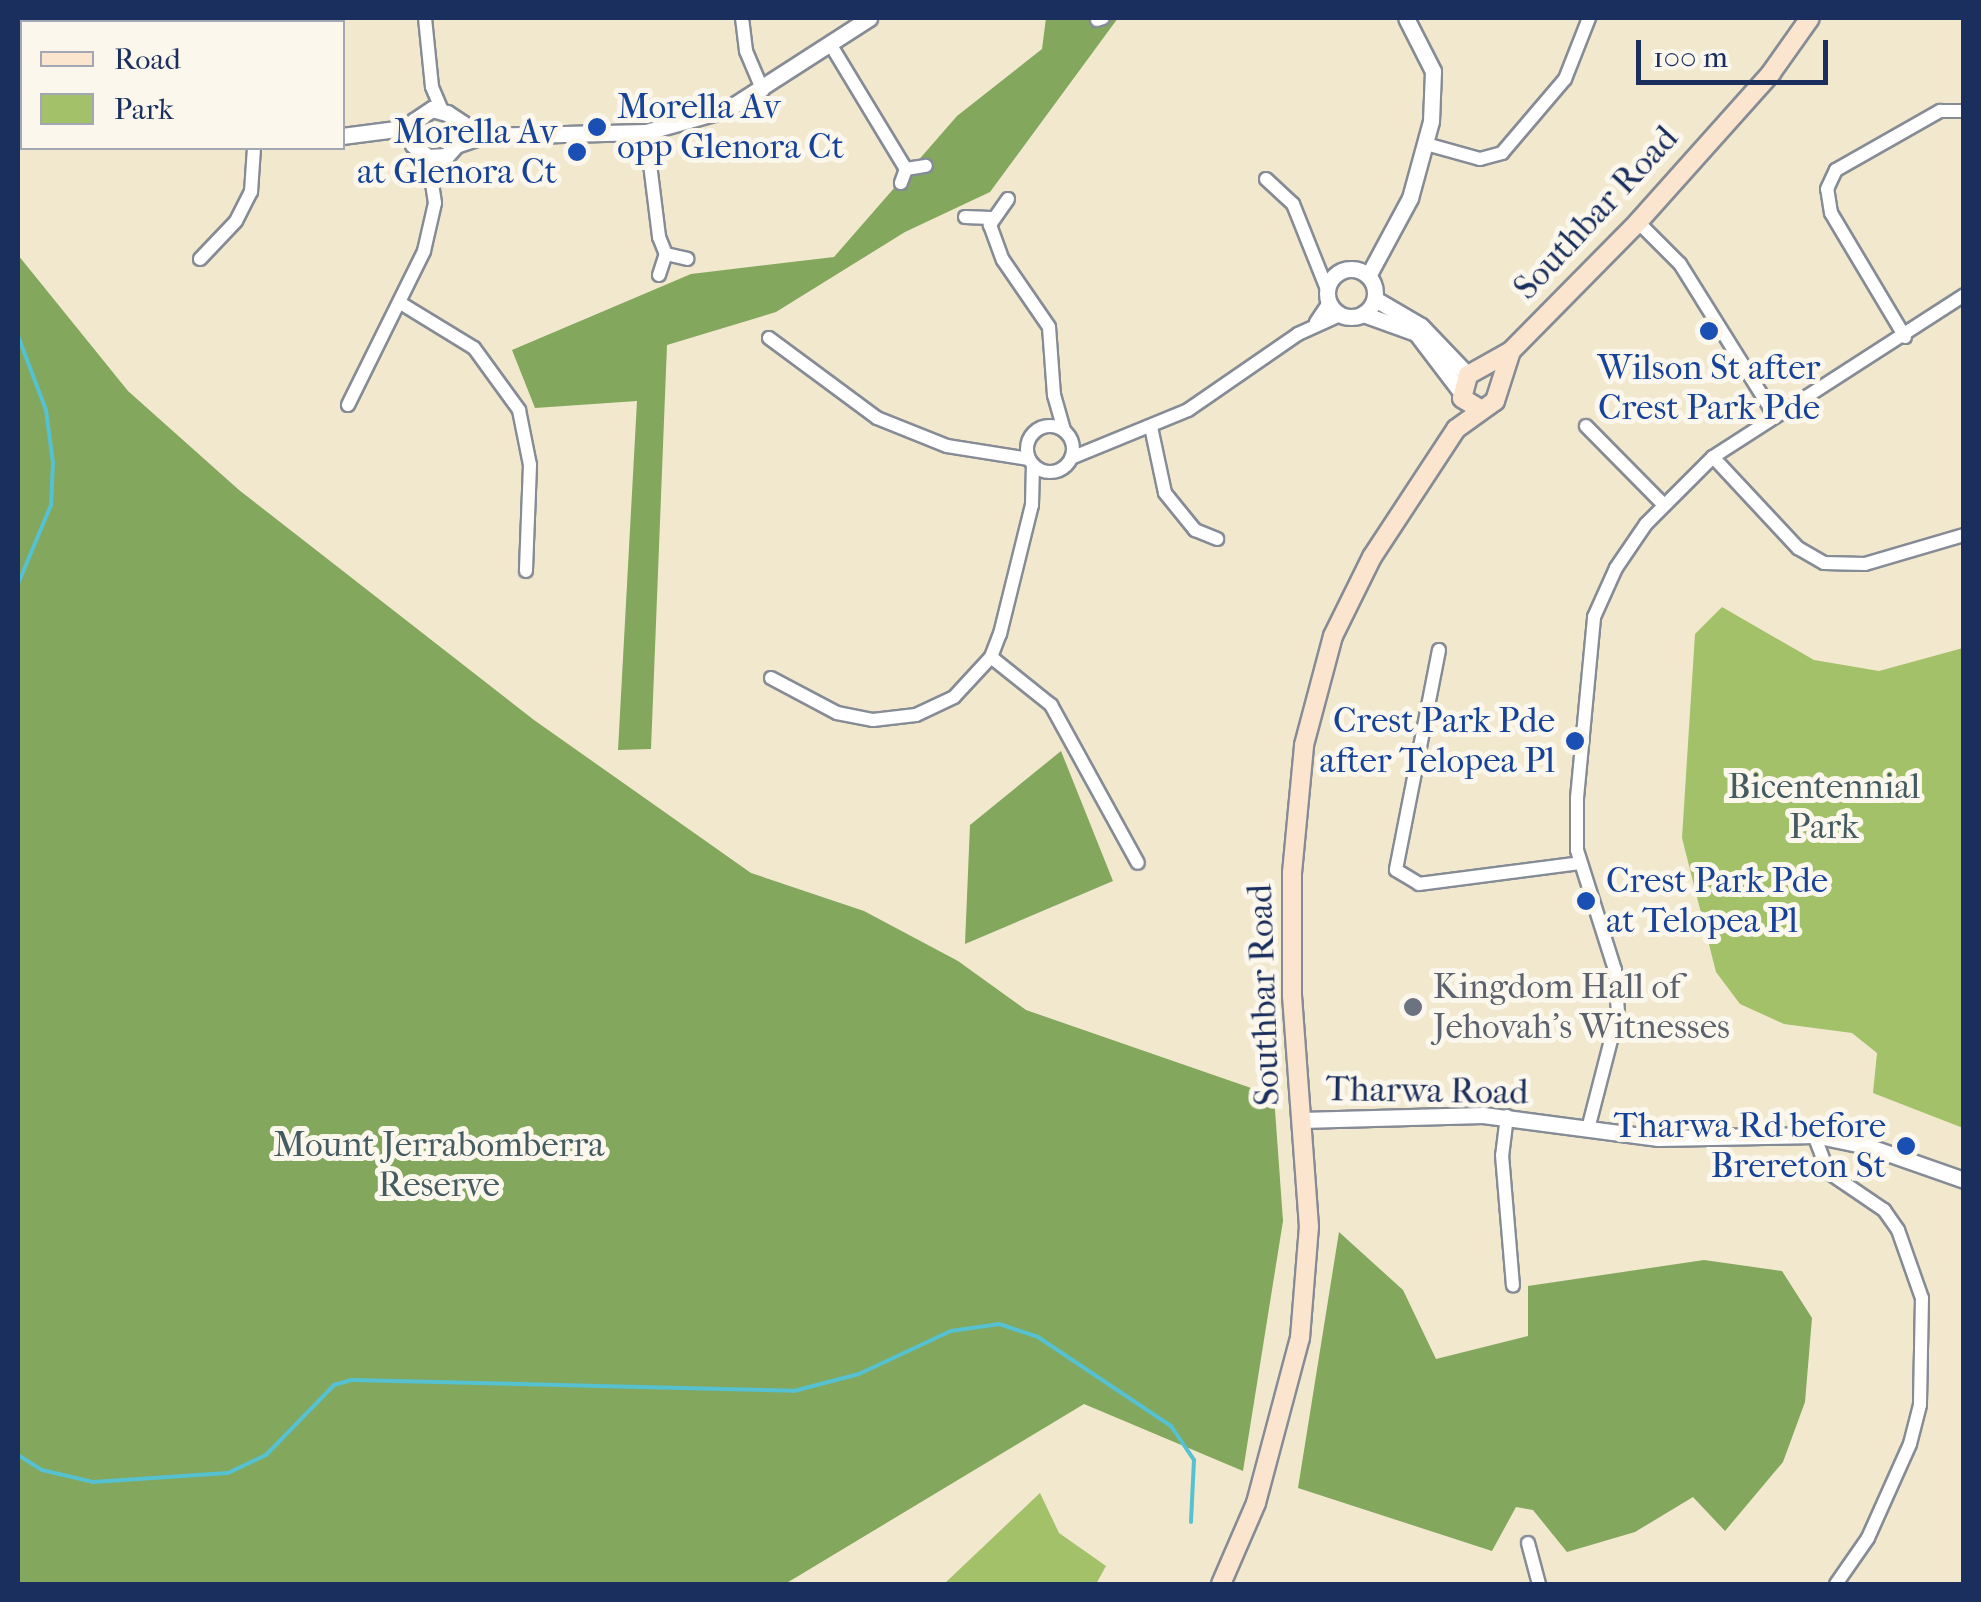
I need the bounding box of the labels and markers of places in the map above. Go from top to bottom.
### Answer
place label: Morella Av opp Glenora Ct [617,86,844,168]
place label: Morella Av at Glenora Ct [357,111,557,193]
marker: Morella Av opp Glenora Ct [586,116,608,138]
marker: Morella Av at Glenora Ct [566,141,588,163]
marker: Wilson St after Crest Park Pde [1698,320,1720,342]
place label: Wilson St after Crest Park Pde [1598,347,1820,429]
place label: Crest Park Pde after Telopea Pl [1319,700,1555,782]
marker: Crest Park Pde after Telopea Pl [1564,730,1586,752]
place label: Crest Park Pde at Telopea Pl [1606,860,1828,942]
marker: Crest Park Pde at Telopea Pl [1575,890,1597,912]
place label: Kingdom Hall of Jehovah's Witnesses [1433,966,1730,1048]
marker: Kingdom Hall of Jehovah's Witnesses [1402,996,1424,1018]
place label: Tharwa Rd before Brereton St [1614,1105,1886,1187]
marker: Tharwa Rd before Brereton St [1895,1135,1917,1157]

